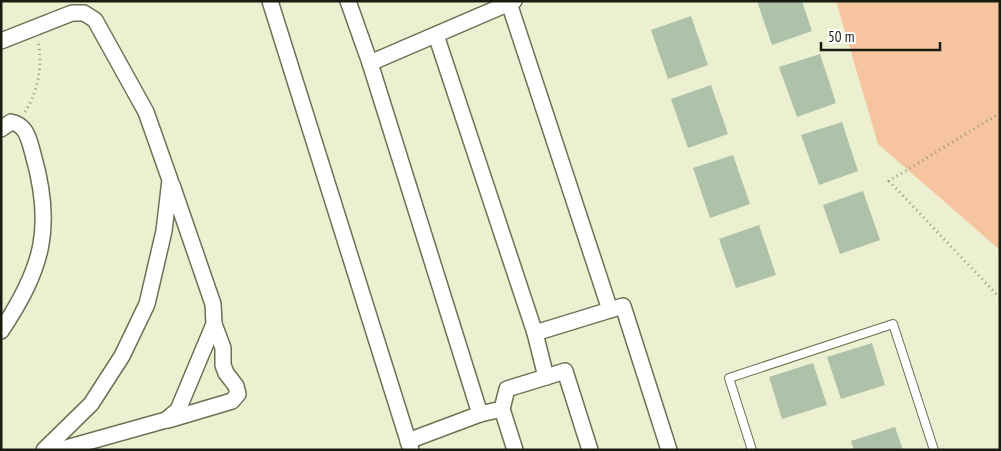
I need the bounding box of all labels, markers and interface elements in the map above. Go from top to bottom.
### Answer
scale bar [821,20,940,52]
text: 50 m [828,27,854,46]

